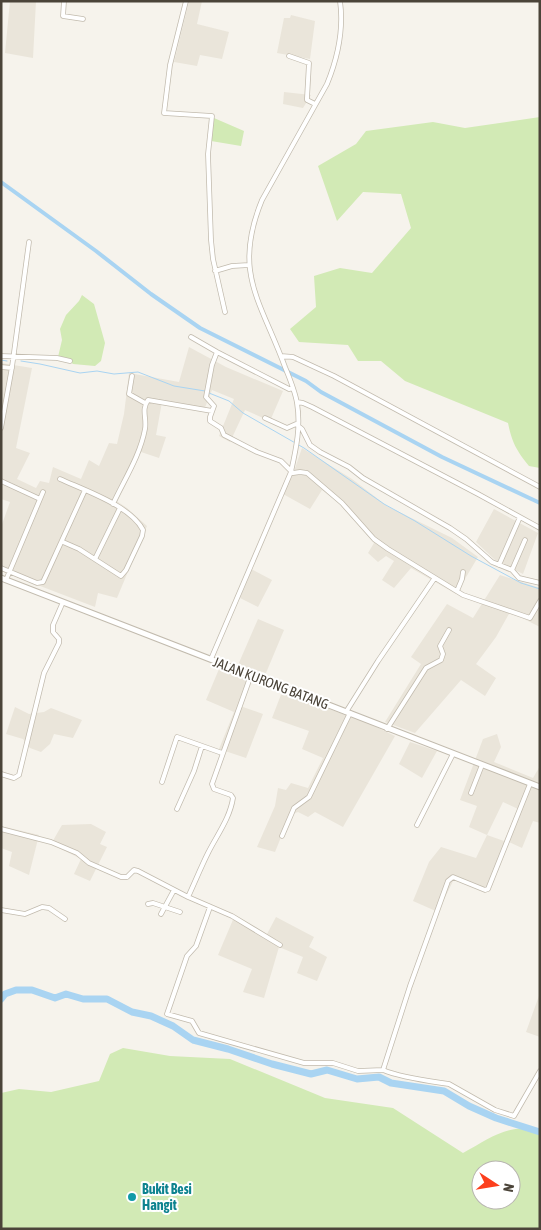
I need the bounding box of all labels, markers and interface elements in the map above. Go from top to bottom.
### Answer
street label: JALAN KURONG BATANG [211,654,331,712]
north arrow [471,1160,521,1210]
place label: Bukit Besi Hangit [142,1181,192,1213]
text: N [500,1182,517,1193]
marker: Bukit Besi Hangit [126,1191,138,1203]

